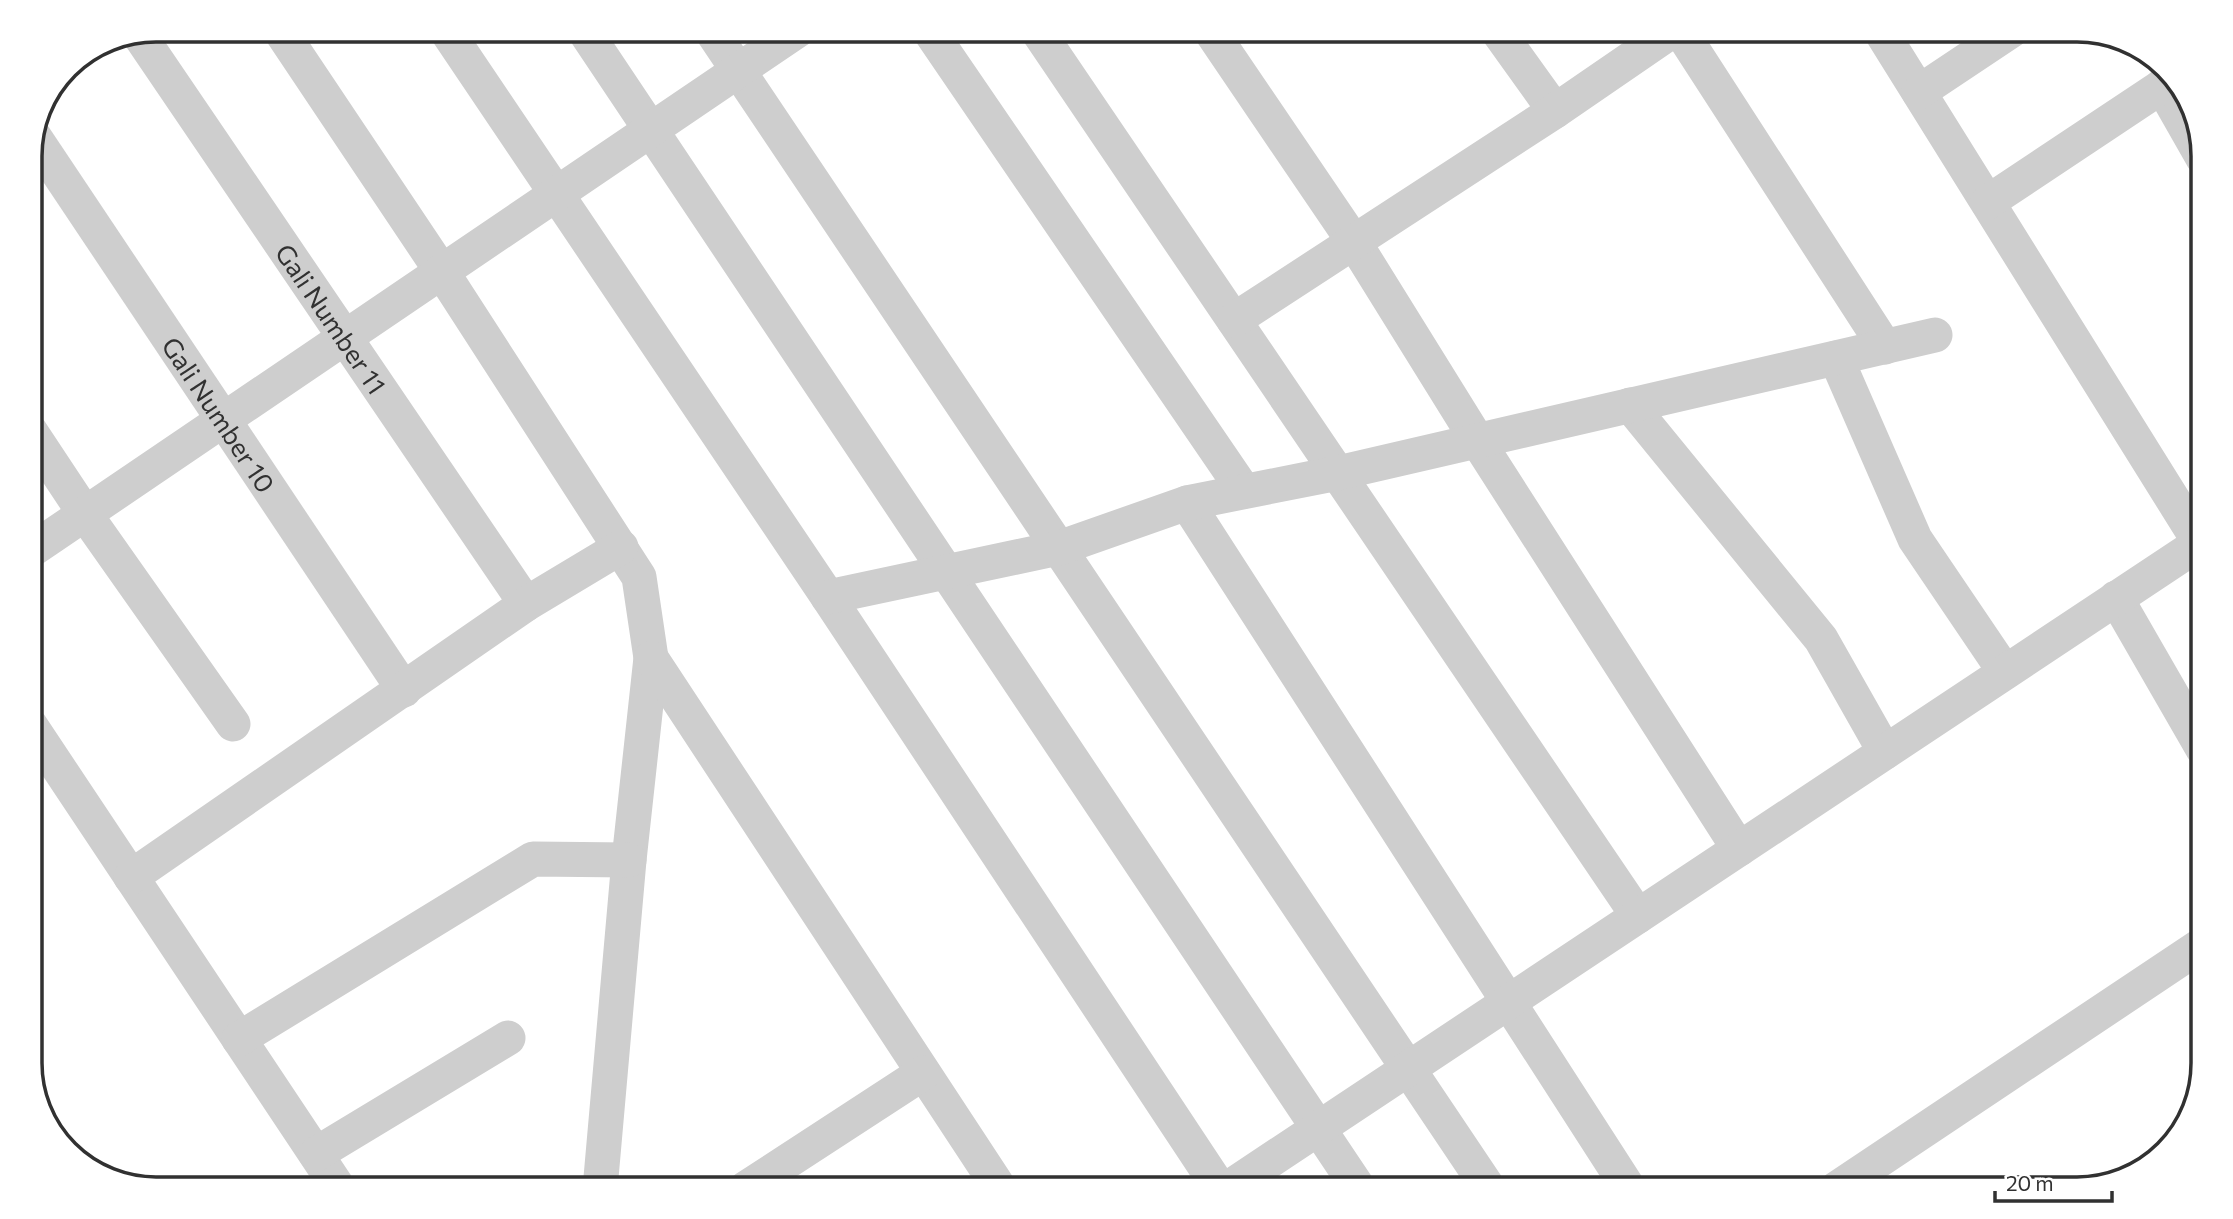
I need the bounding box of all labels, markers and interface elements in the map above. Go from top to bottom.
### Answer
street label: Gali Number 11 [270,237,394,399]
street label: Gali Number 10 [157,330,283,498]
scale bar [1995,1160,2112,1204]
text: 20 m [2006,1170,2054,1195]

